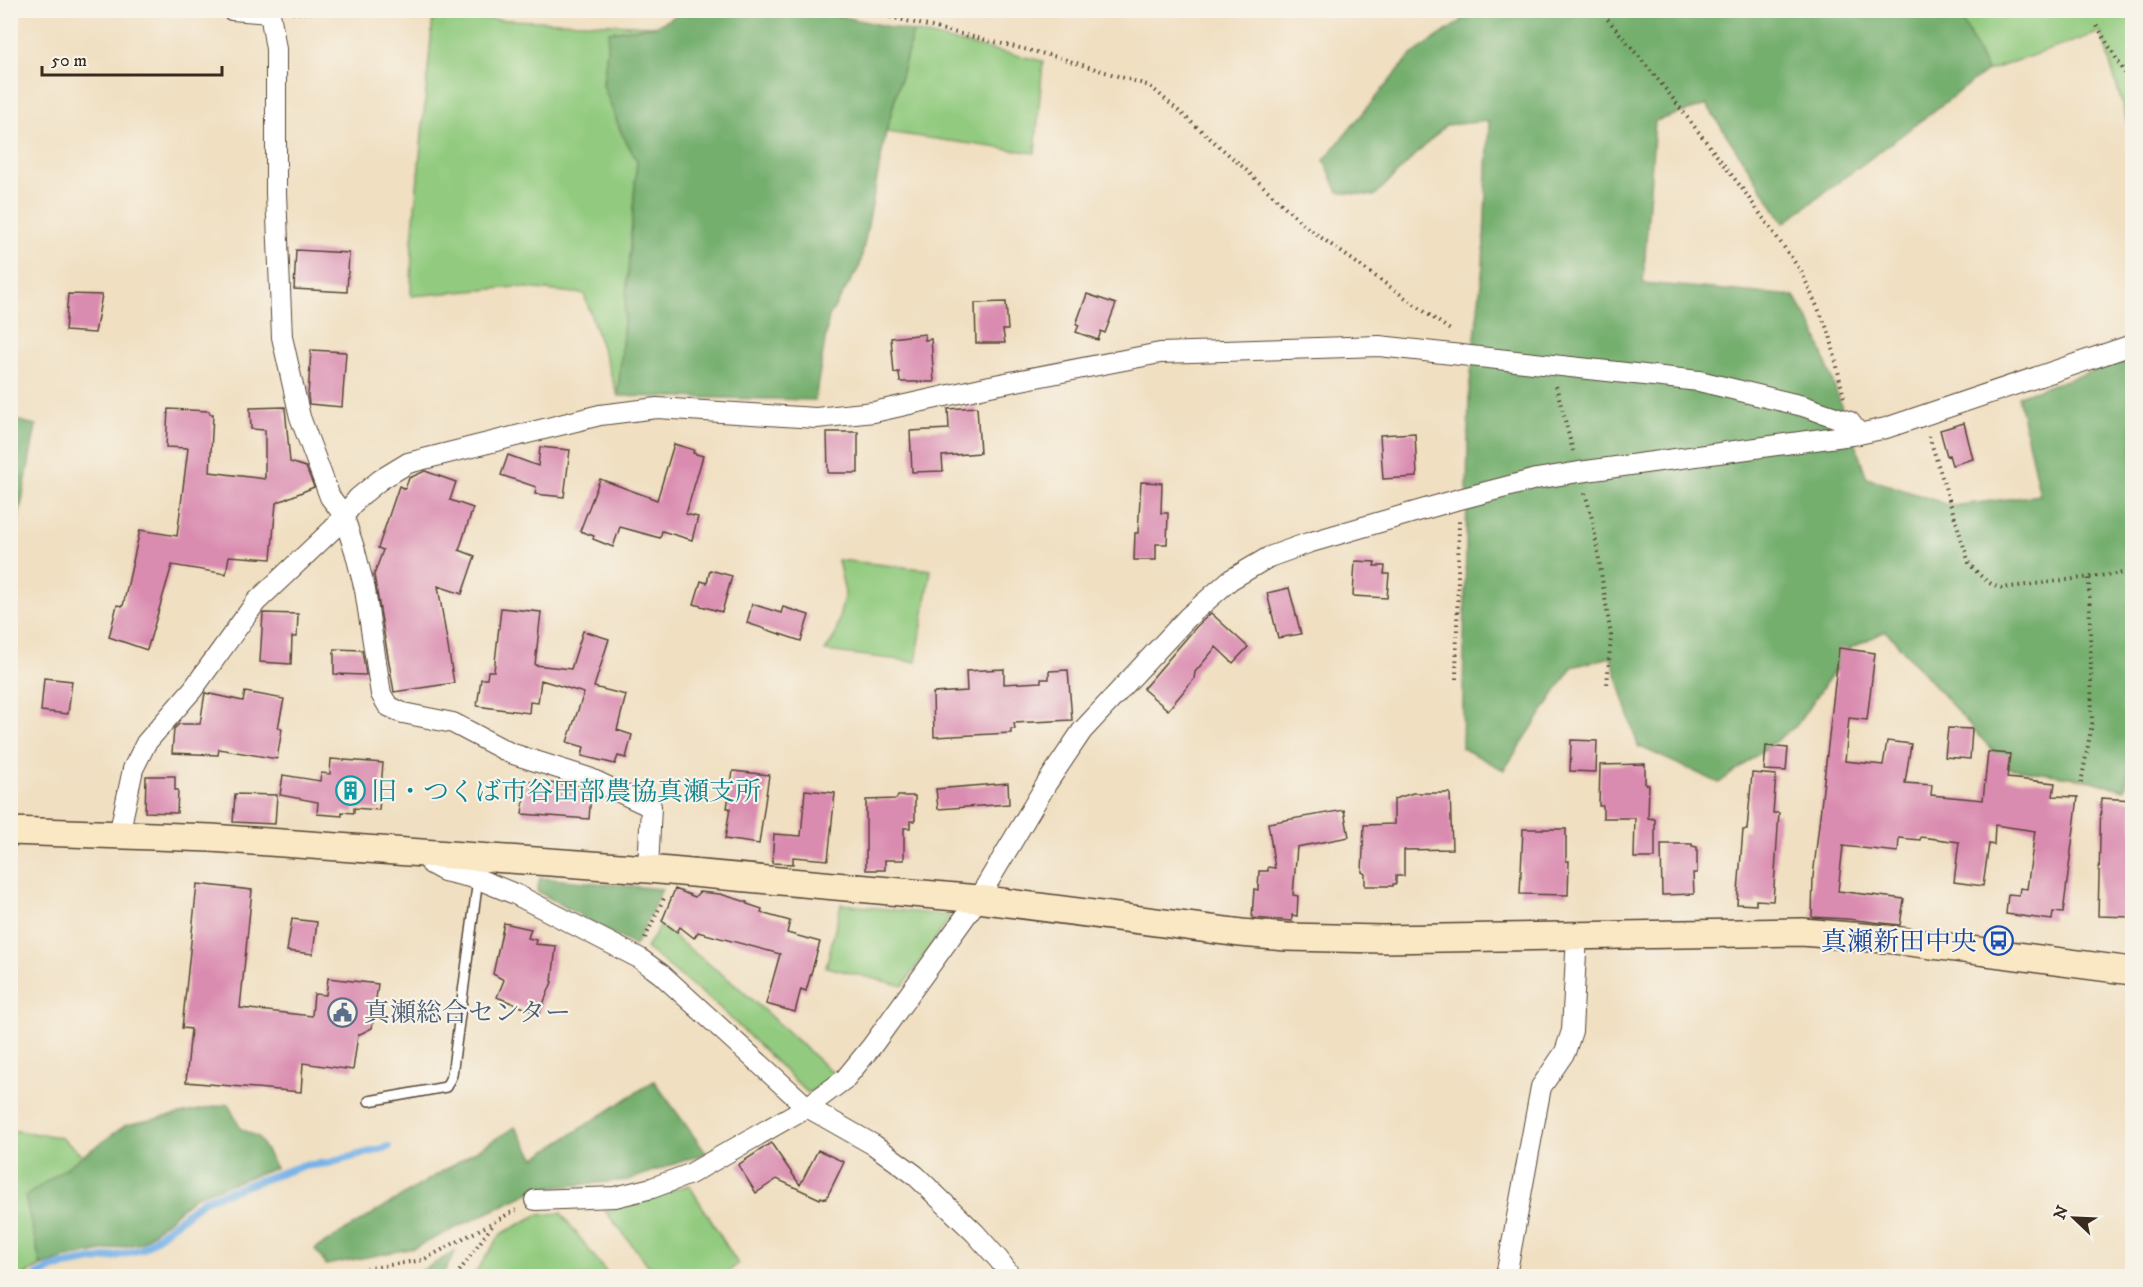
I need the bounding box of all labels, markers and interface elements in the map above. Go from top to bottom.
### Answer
scale bar [42,39,222,77]
text: 50 m [51,50,87,72]
building icon: 旧・つくば市谷田部農協真瀬支所 [334,775,366,807]
place label: 旧・つくば市谷田部農協真瀬支所 [371,776,761,809]
bus stop icon: 真瀬新田中央 [1982,925,2014,957]
place label: 真瀬新田中央 [1821,926,1977,959]
public building icon: 真瀬総合センター [327,996,359,1028]
place label: 真瀬総合センター [364,997,571,1030]
north arrow [2044,1188,2104,1248]
text: N [2049,1203,2073,1222]

